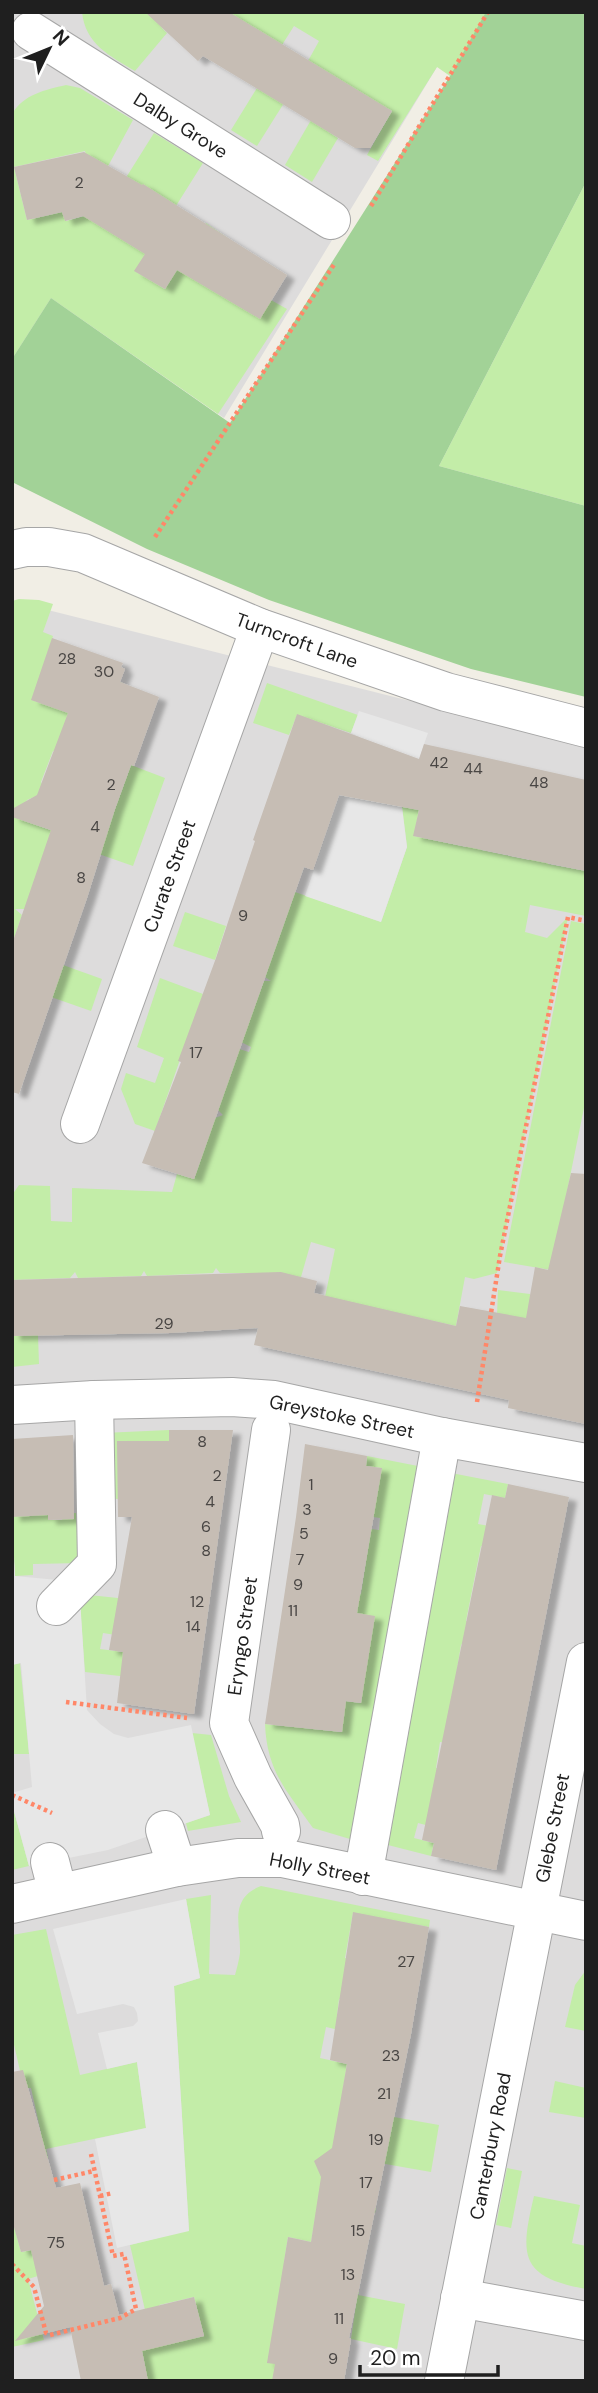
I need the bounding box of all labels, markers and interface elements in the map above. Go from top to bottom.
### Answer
north arrow [14,14,84,84]
text: N [47,24,75,51]
street label: Dalby Grove [129,87,233,164]
house number: 2 [74,172,84,193]
street label: Turncroft Lane [232,607,361,674]
house number: 28 [58,648,76,669]
house number: 30 [94,661,114,682]
house number: 42 [430,752,448,773]
house number: 44 [463,758,483,779]
house number: 48 [529,772,549,793]
house number: 2 [106,774,116,795]
house number: 4 [90,816,100,837]
street label: Curate Street [137,816,201,936]
house number: 8 [76,867,86,888]
house number: 9 [238,905,248,926]
house number: 17 [189,1042,203,1063]
house number: 29 [154,1313,174,1334]
street label: Greystoke Street [267,1389,417,1444]
house number: 8 [197,1431,207,1452]
house number: 2 [212,1465,222,1486]
house number: 1 [309,1474,314,1495]
house number: 4 [205,1491,215,1512]
house number: 3 [302,1499,312,1520]
house number: 6 [201,1516,211,1537]
house number: 5 [299,1523,309,1544]
house number: 8 [201,1540,211,1561]
house number: 7 [296,1549,304,1570]
house number: 9 [293,1574,303,1595]
street label: Eryngo Street [222,1575,263,1697]
house number: 12 [190,1591,204,1612]
house number: 11 [288,1600,298,1621]
house number: 14 [186,1616,201,1637]
street label: Glebe Street [530,1771,575,1885]
street label: Holly Street [267,1846,372,1891]
house number: 27 [397,1951,415,1972]
house number: 23 [382,2045,400,2066]
street label: Canterbury Road [464,2070,517,2222]
house number: 21 [377,2083,391,2104]
house number: 19 [368,2129,384,2150]
house number: 17 [359,2172,373,2193]
house number: 15 [351,2220,365,2241]
house number: 75 [47,2232,65,2253]
house number: 13 [341,2264,355,2285]
house number: 11 [334,2308,344,2329]
scale bar [360,2334,498,2378]
text: 20 m [370,2344,421,2372]
house number: 9 [328,2348,338,2369]

